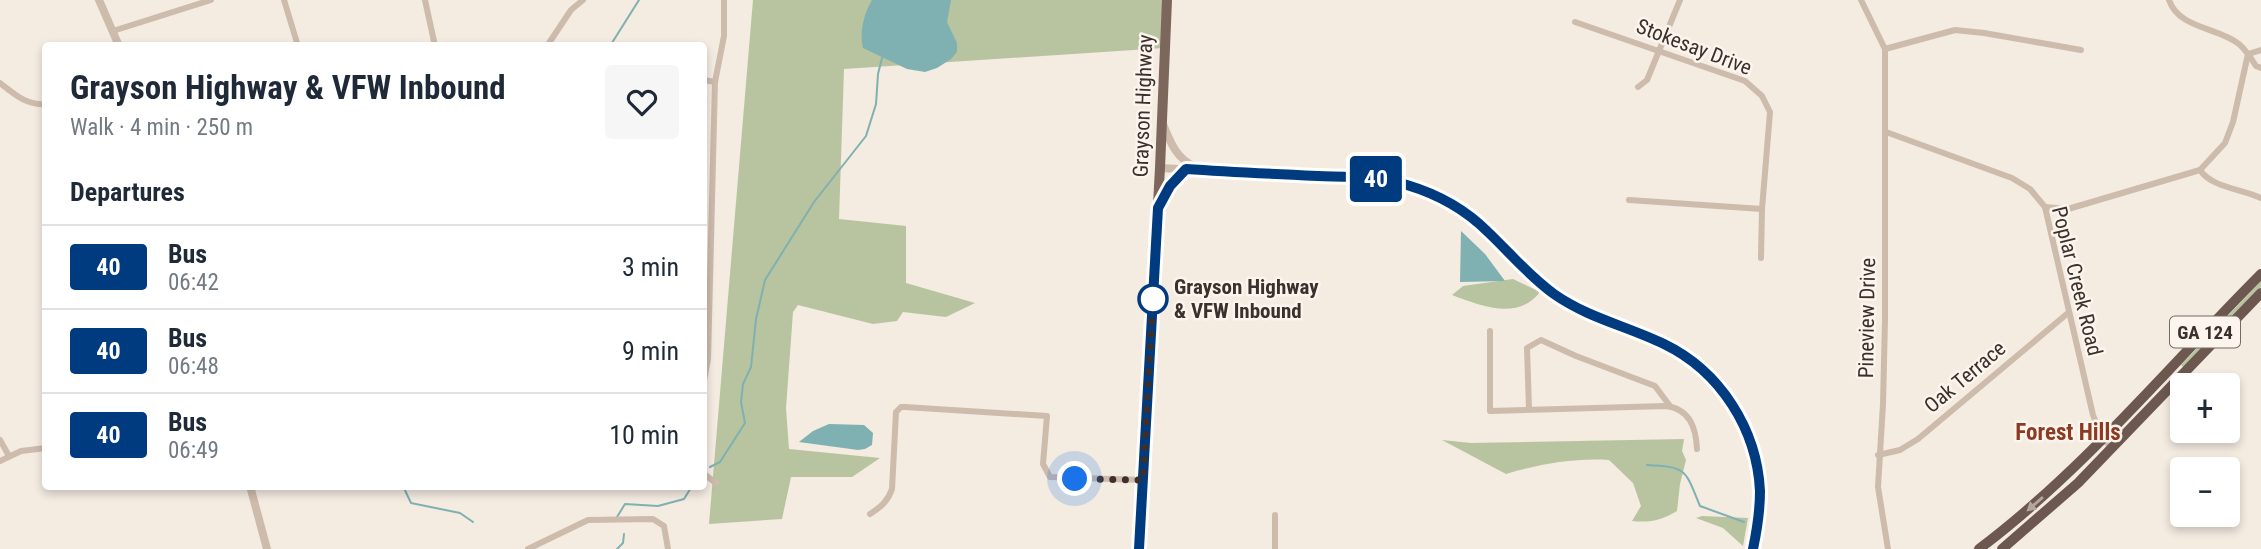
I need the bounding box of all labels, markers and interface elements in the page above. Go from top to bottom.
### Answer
street label: Stokesay Drive [1633,14,1755,80]
street label: Grayson Highway [1129,34,1157,178]
button: heart [605,65,679,139]
text: Grayson Highway & VFW Inbound [70,68,506,107]
text: Walk · 4 min · 250 m [70,114,253,141]
line badge: 40 [1344,156,1408,202]
text: 40 [1364,165,1388,193]
text: Departures [70,177,185,207]
street label: Poplar Creek Road [2047,204,2107,358]
text: Bus [168,239,207,269]
text: 3 min [622,252,679,282]
text: 40 [96,253,121,281]
street label: Pineview Drive [1854,257,1880,378]
text: 06:42 [168,269,219,296]
place label: Grayson Highway & VFW Inbound [1174,275,1319,323]
marker: Grayson Highway & VFW Inbound [1138,284,1168,314]
road number: GA 124 [2170,316,2240,348]
text: Bus [168,323,207,353]
text: 9 min [622,336,679,366]
street label: Oak Terrace [1920,336,2010,418]
text: 40 [96,337,121,365]
text: 06:48 [168,353,219,380]
map controls [2170,373,2240,527]
button: + [2170,373,2240,443]
text: Bus [168,407,207,437]
district label: Forest Hills [2015,419,2121,446]
text: 10 min [609,420,679,450]
text: 40 [96,421,121,449]
text: 06:49 [168,437,219,464]
button: − [2170,457,2240,527]
your location [1057,461,1092,496]
one-way arrow [2026,496,2044,512]

